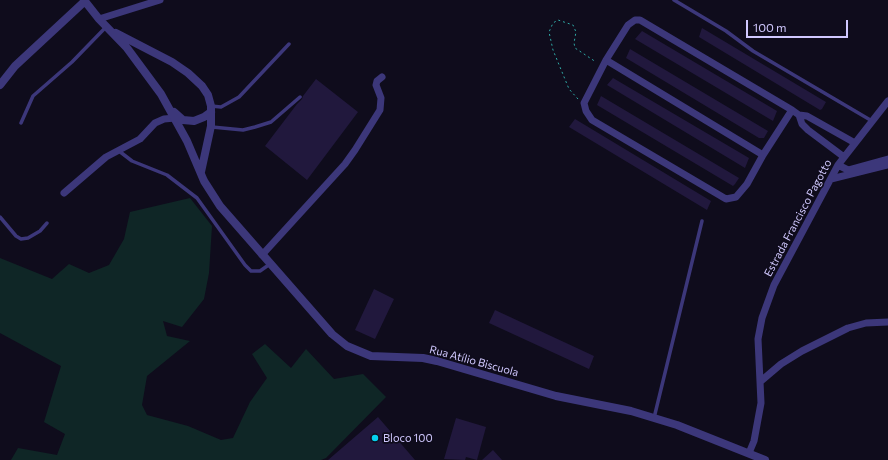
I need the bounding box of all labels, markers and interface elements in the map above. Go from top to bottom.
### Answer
scale bar [748,12,850,38]
text: 100 m [753,20,787,34]
street label: Estrada Francisco Pagotto [762,157,834,279]
street label: Rua Atílio Biscuola [428,343,520,379]
place label: Bloco 100 [383,431,433,445]
marker: Bloco 100 [370,433,380,443]

